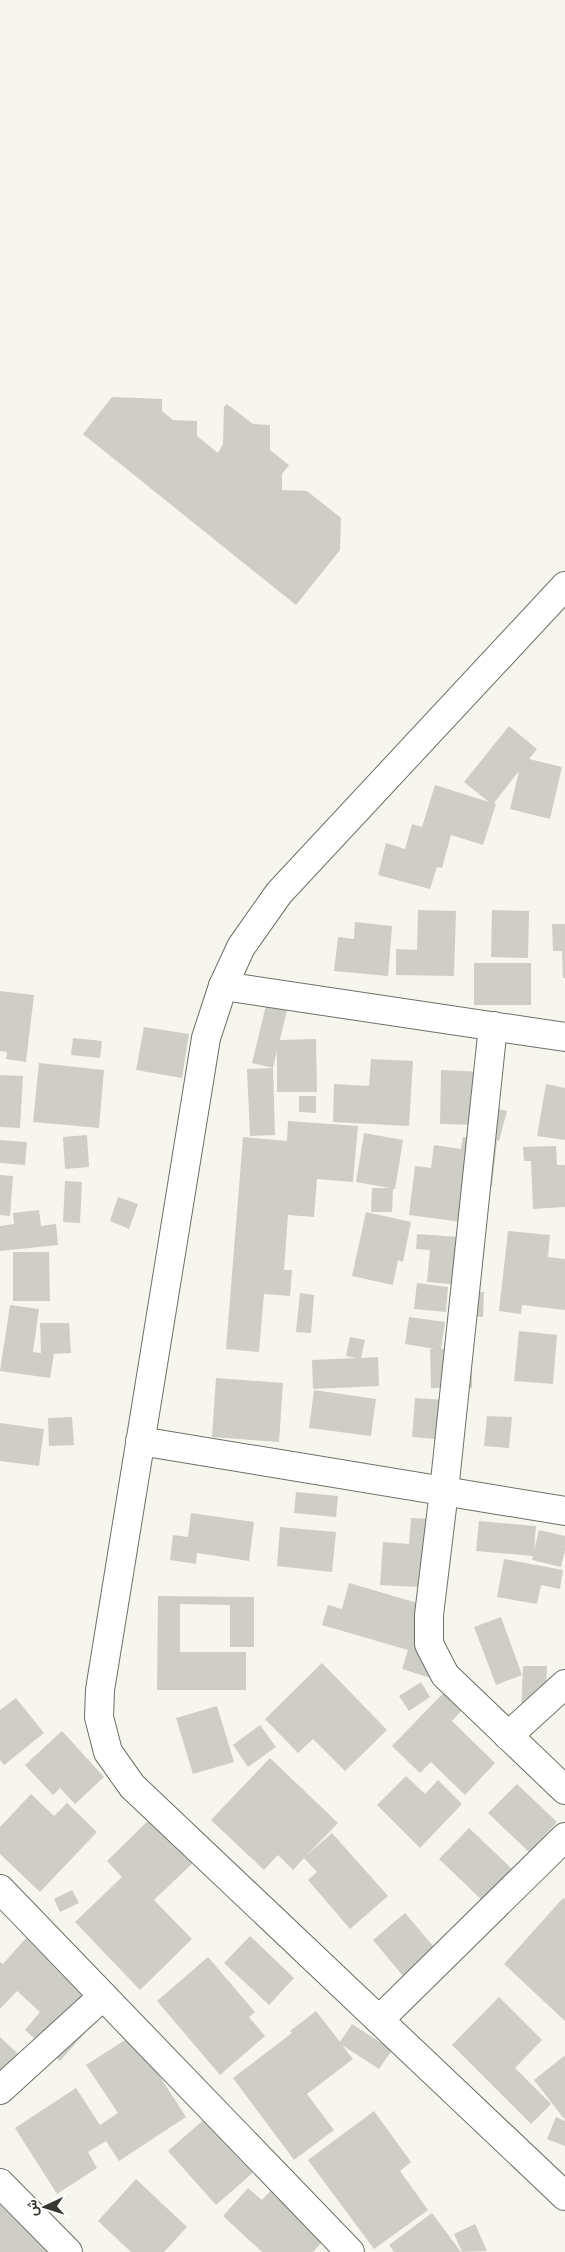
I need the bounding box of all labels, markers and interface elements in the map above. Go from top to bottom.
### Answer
north arrow [20,2182,70,2232]
text: ش [25,2199,42,2217]

